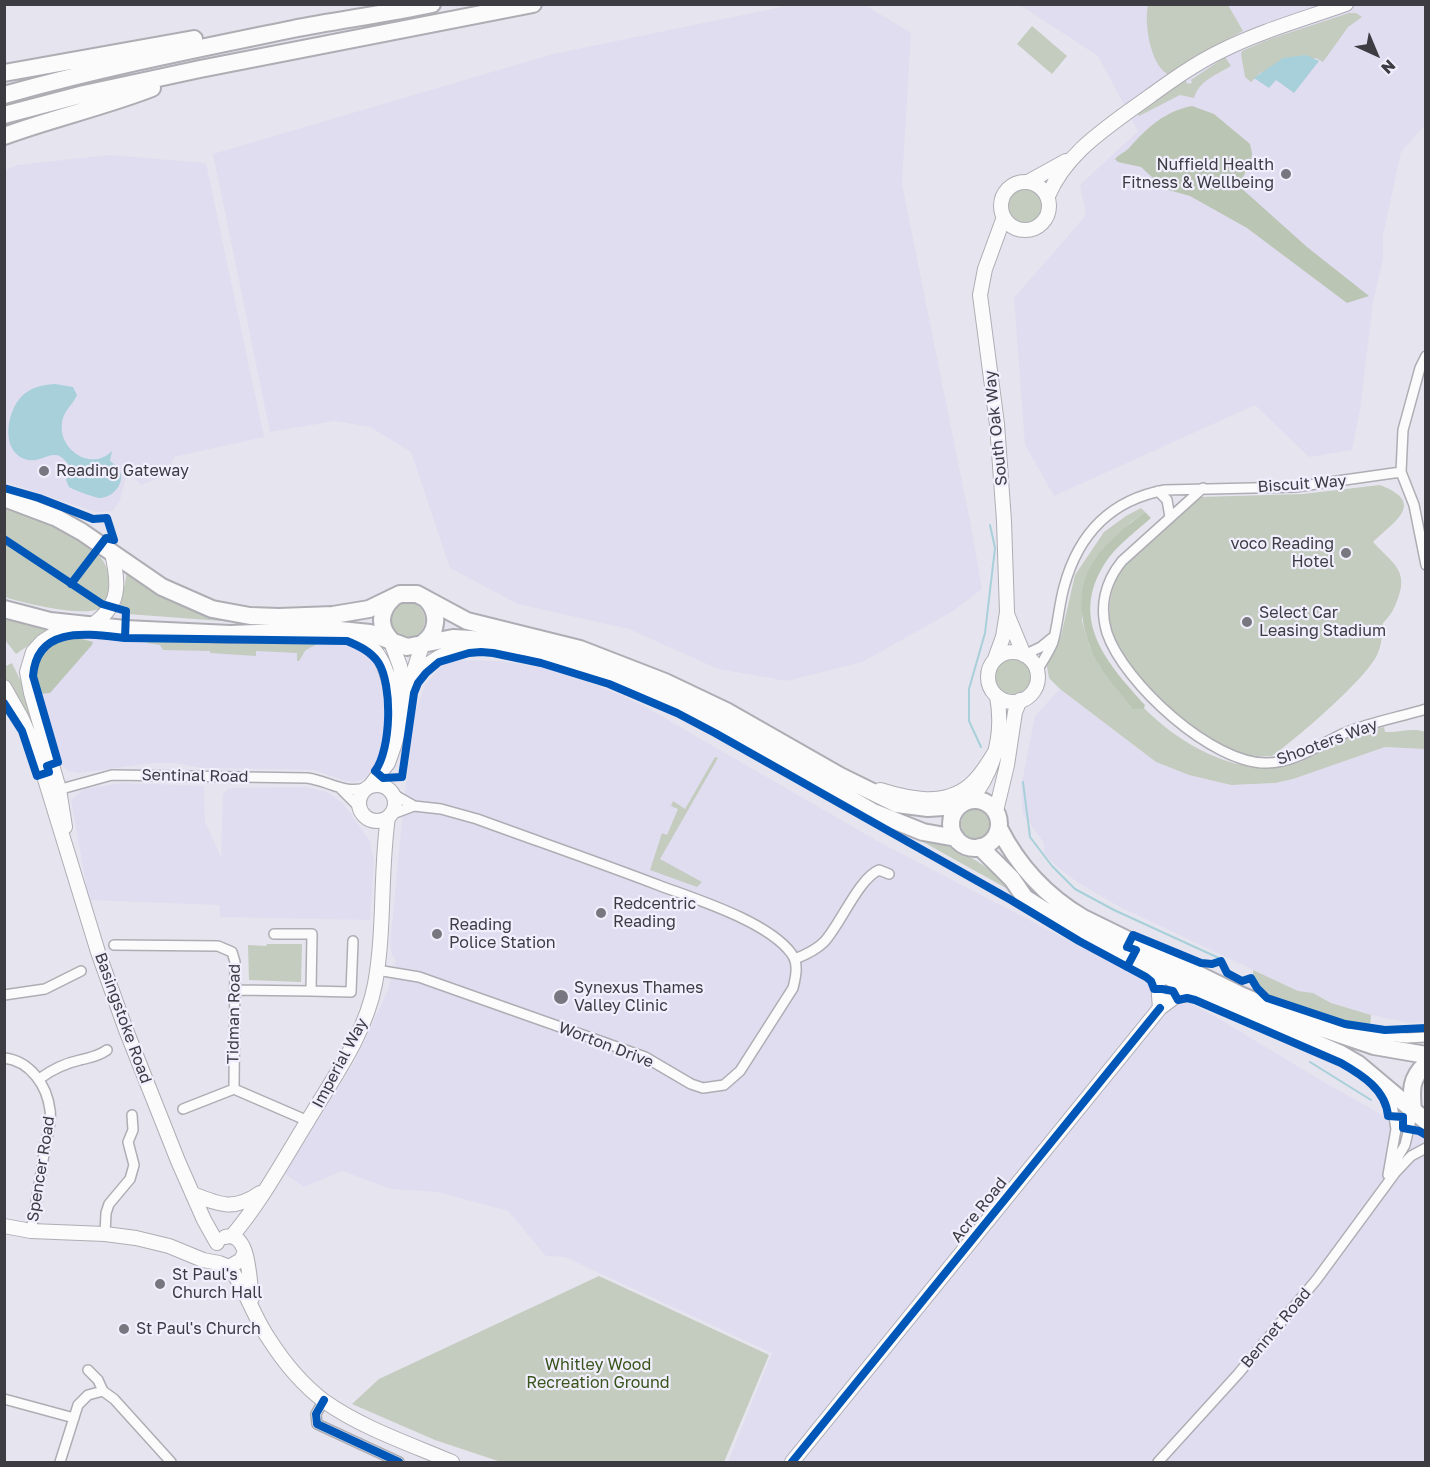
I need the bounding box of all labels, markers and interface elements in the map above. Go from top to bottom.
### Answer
north arrow [1346,24,1406,84]
text: N [1377,56,1400,78]
place label: Nuffield Health Fitness & Wellbeing [1122,155,1274,193]
marker: Nuffield Health Fitness & Wellbeing [1279,167,1293,181]
street label: South Oak Way [980,369,1012,487]
place label: Reading Gateway [56,461,189,481]
marker: Reading Gateway [37,464,51,478]
street label: Biscuit Way [1257,471,1347,497]
place label: voco Reading Hotel [1231,534,1334,572]
marker: voco Reading Hotel [1339,546,1353,560]
place label: Select Car Leasing Stadium [1259,603,1386,641]
marker: Select Car Leasing Stadium [1240,615,1254,629]
street label: Shooters Way [1274,715,1380,769]
street label: Sentinal Road [141,765,249,787]
place label: Redcentric Reading [613,894,696,932]
marker: Redcentric Reading [594,906,608,920]
place label: Reading Police Station [449,915,556,953]
marker: Reading Police Station [430,927,444,941]
street label: Basingstoke Road [90,950,156,1086]
street label: Tidman Road [224,964,244,1064]
place label: Synexus Thames Valley Clinic [574,978,704,1016]
marker: Synexus Thames Valley Clinic [552,988,570,1006]
street label: Imperial Way [308,1015,372,1111]
street label: Worton Drive [556,1018,656,1072]
street label: Spencer Road [23,1115,59,1223]
street label: Acre Road [947,1174,1011,1246]
place label: St Paul's Church Hall [172,1265,262,1303]
marker: St Paul's Church Hall [153,1277,167,1291]
street label: Bennet Road [1237,1284,1315,1372]
place label: St Paul's Church [136,1319,261,1339]
marker: St Paul's Church [117,1322,131,1336]
park label: Whitley Wood Recreation Ground [526,1355,670,1393]

